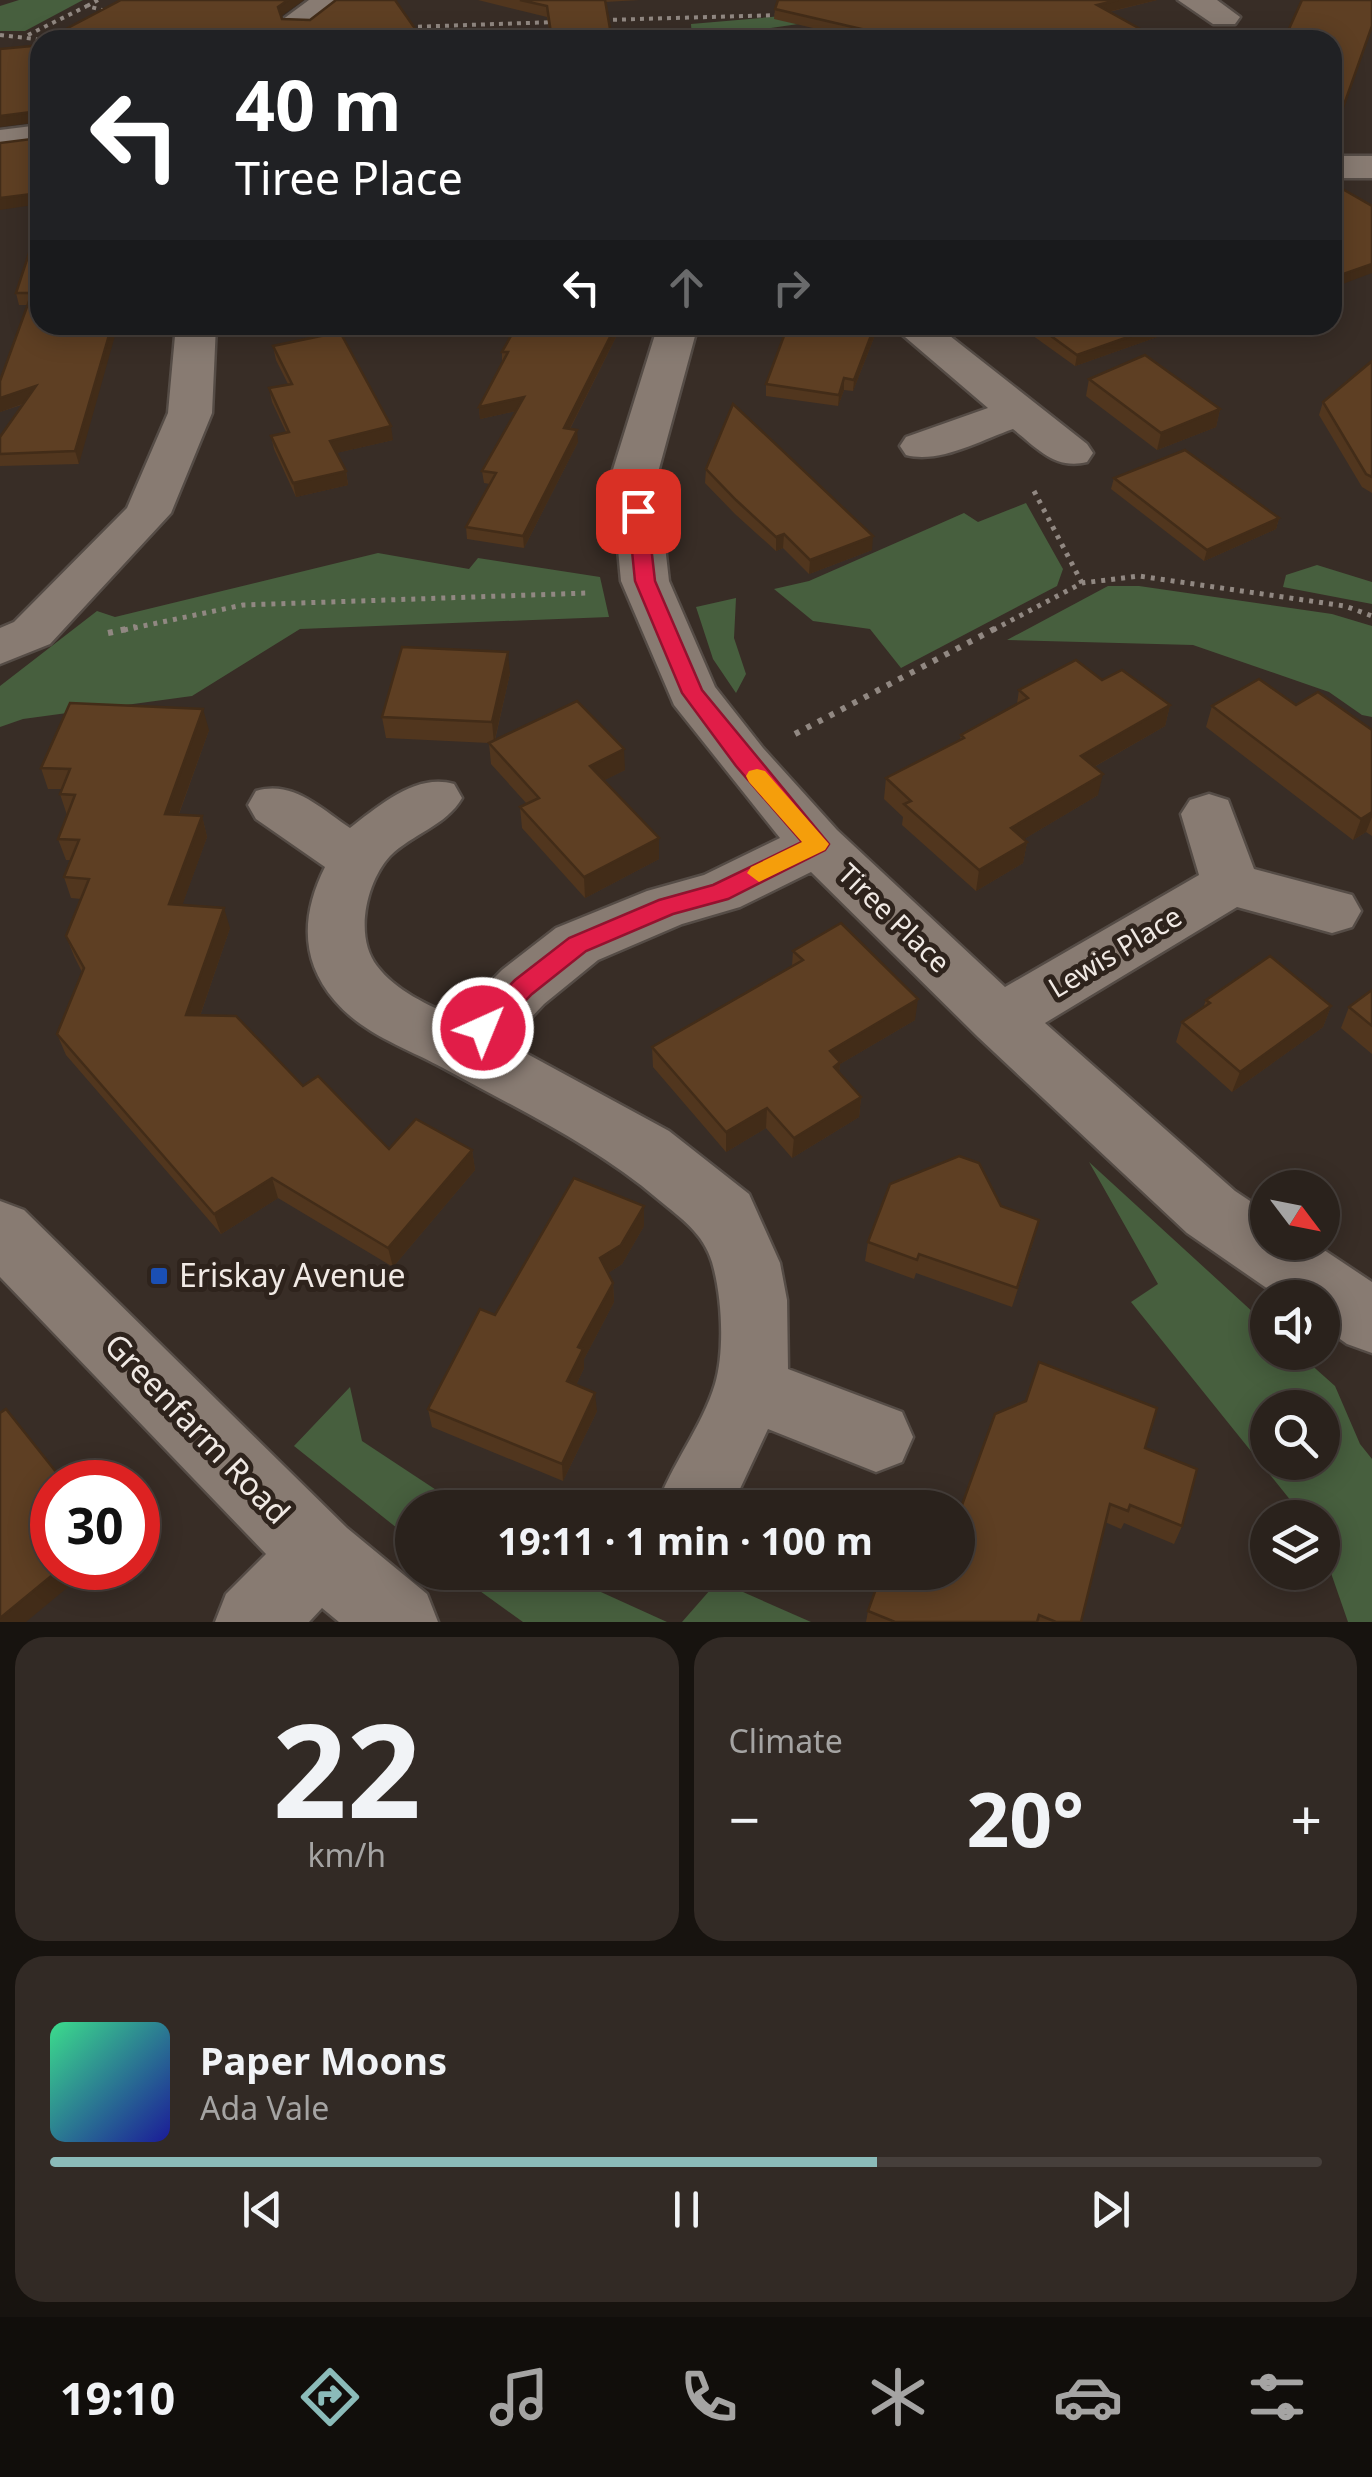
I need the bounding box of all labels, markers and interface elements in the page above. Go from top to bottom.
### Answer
text: 40 m [235,56,402,152]
icon: left [70,70,200,200]
text: Tiree Place [235,147,463,208]
icon: left [554,260,609,315]
icon: ahead [659,260,714,315]
icon: right [764,260,819,315]
pin [596,469,681,554]
icon: arrive [611,484,666,539]
street label: Tiree Place [831,854,959,980]
street label: Lewis Place [1041,897,1188,1006]
position arrow [431,976,535,1080]
north arrow [1250,1170,1340,1260]
map controls [1250,1170,1340,1590]
place label: Eriskay Avenue [179,1253,406,1296]
marker: Eriskay Avenue [148,1265,170,1287]
button: sound [1250,1280,1340,1370]
street label: Greenfarm Road [96,1323,300,1532]
button: search [1250,1390,1340,1480]
speed limit sign: 30 [30,1460,160,1590]
button: layers [1250,1500,1340,1590]
text: 19:11 · 1 min · 100 m [497,1514,873,1566]
text: 22 [272,1679,421,1856]
text: Climate [729,1719,843,1762]
text: 20° [966,1767,1084,1869]
text: − [729,1781,760,1856]
text: + [1291,1781,1322,1856]
text: km/h [307,1833,386,1876]
text: Paper Moons [200,2034,447,2086]
text: Ada Vale [200,2086,329,2129]
icon: previous [235,2182,290,2237]
icon: pause [659,2182,714,2237]
icon: next [1083,2182,1138,2237]
icon: directions [295,2362,365,2432]
icon: music [484,2362,554,2432]
icon: phone [674,2362,744,2432]
icon: climate [863,2362,933,2432]
icon: car [1053,2362,1123,2432]
icon: filters [1242,2362,1312,2432]
text: 19:10 [60,2367,175,2428]

